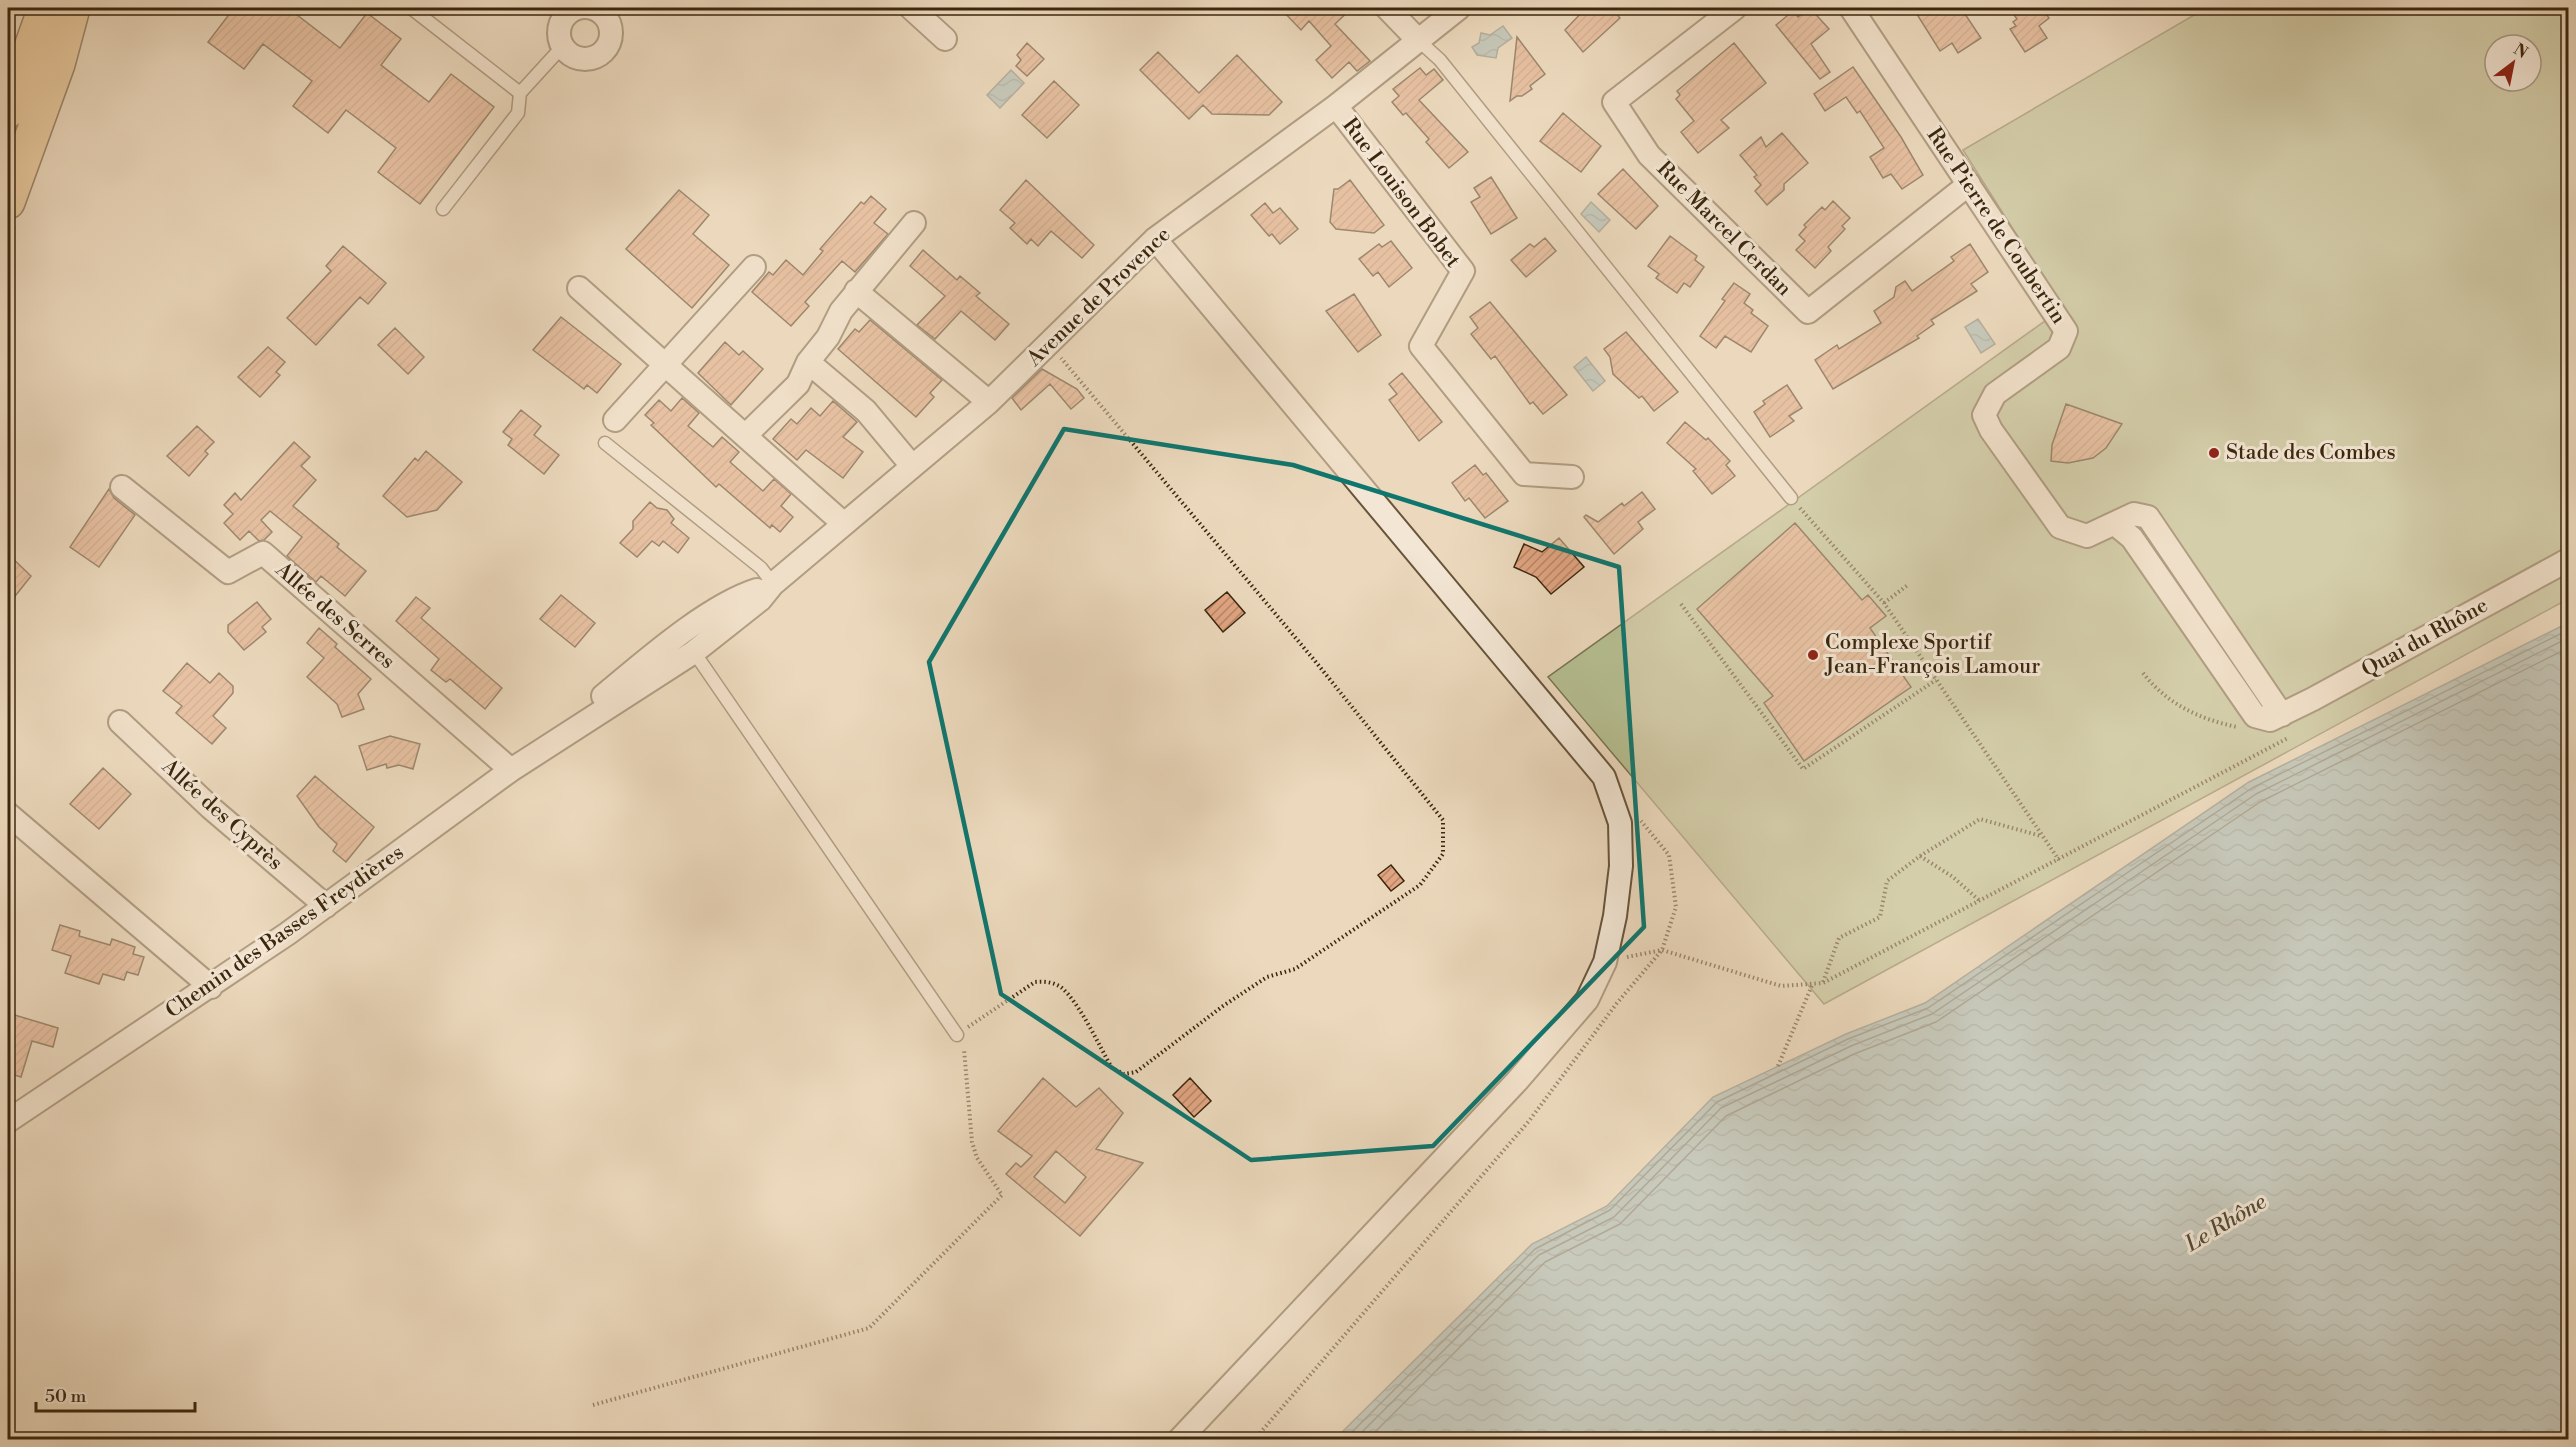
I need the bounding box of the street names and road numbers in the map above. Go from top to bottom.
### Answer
street label: Rue Louison Bobet [1336,113,1466,273]
street label: Rue Pierre de Coubertin [1921,123,2072,329]
street label: Rue Marcel Cerdan [1651,156,1797,302]
street label: Avenue de Provence [1021,222,1176,373]
street label: Allée des Serres [269,557,400,675]
street label: Quai du Rhône [2357,593,2493,683]
street label: Allée des Cyprès [156,753,288,876]
street label: Chemin des Basses Freydières [161,840,409,1024]

